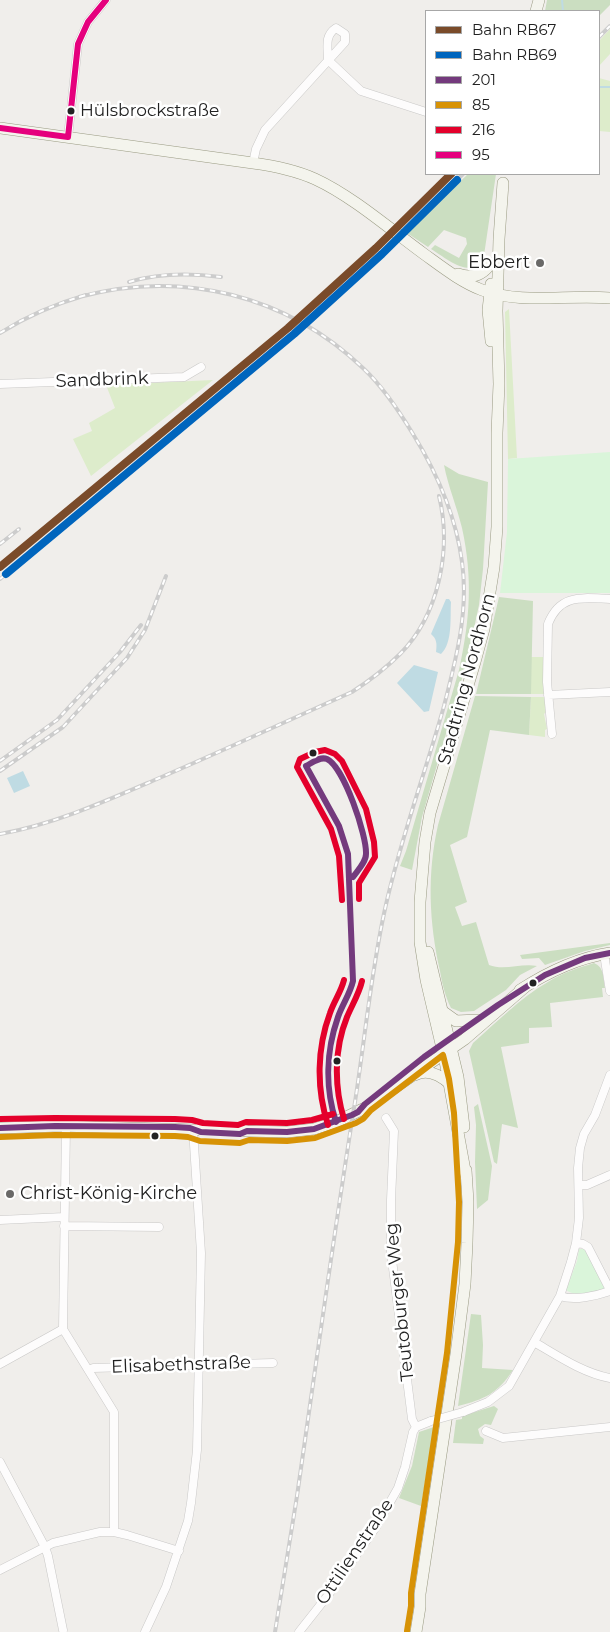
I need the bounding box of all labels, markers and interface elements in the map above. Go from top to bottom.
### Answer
legend [425,10,600,175]
text: Bahn RB67 [472,20,556,39]
text: Bahn RB69 [472,45,557,64]
text: 201 [472,70,496,89]
text: 85 [472,95,490,114]
place label: Hülsbrockstraße [80,101,219,121]
marker: Hülsbrockstraße [66,106,76,116]
text: 216 [472,120,495,139]
text: 95 [472,145,490,164]
place label: Ebbert [468,252,530,274]
marker: Ebbert [534,257,546,269]
street label: Sandbrink [55,368,149,392]
street label: Stadtring Nordhorn [434,591,500,767]
unlabelled marker [308,748,318,758]
unlabelled marker [528,978,538,988]
unlabelled marker [332,1056,342,1066]
unlabelled marker [150,1131,160,1141]
place label: Christ-König-Kirche [20,1183,197,1205]
marker: Christ-König-Kirche [4,1188,16,1200]
street label: Teutoburger Weg [381,1222,419,1382]
street label: Elisabethstraße [111,1352,251,1378]
street label: Ottilienstraße [312,1495,398,1609]

